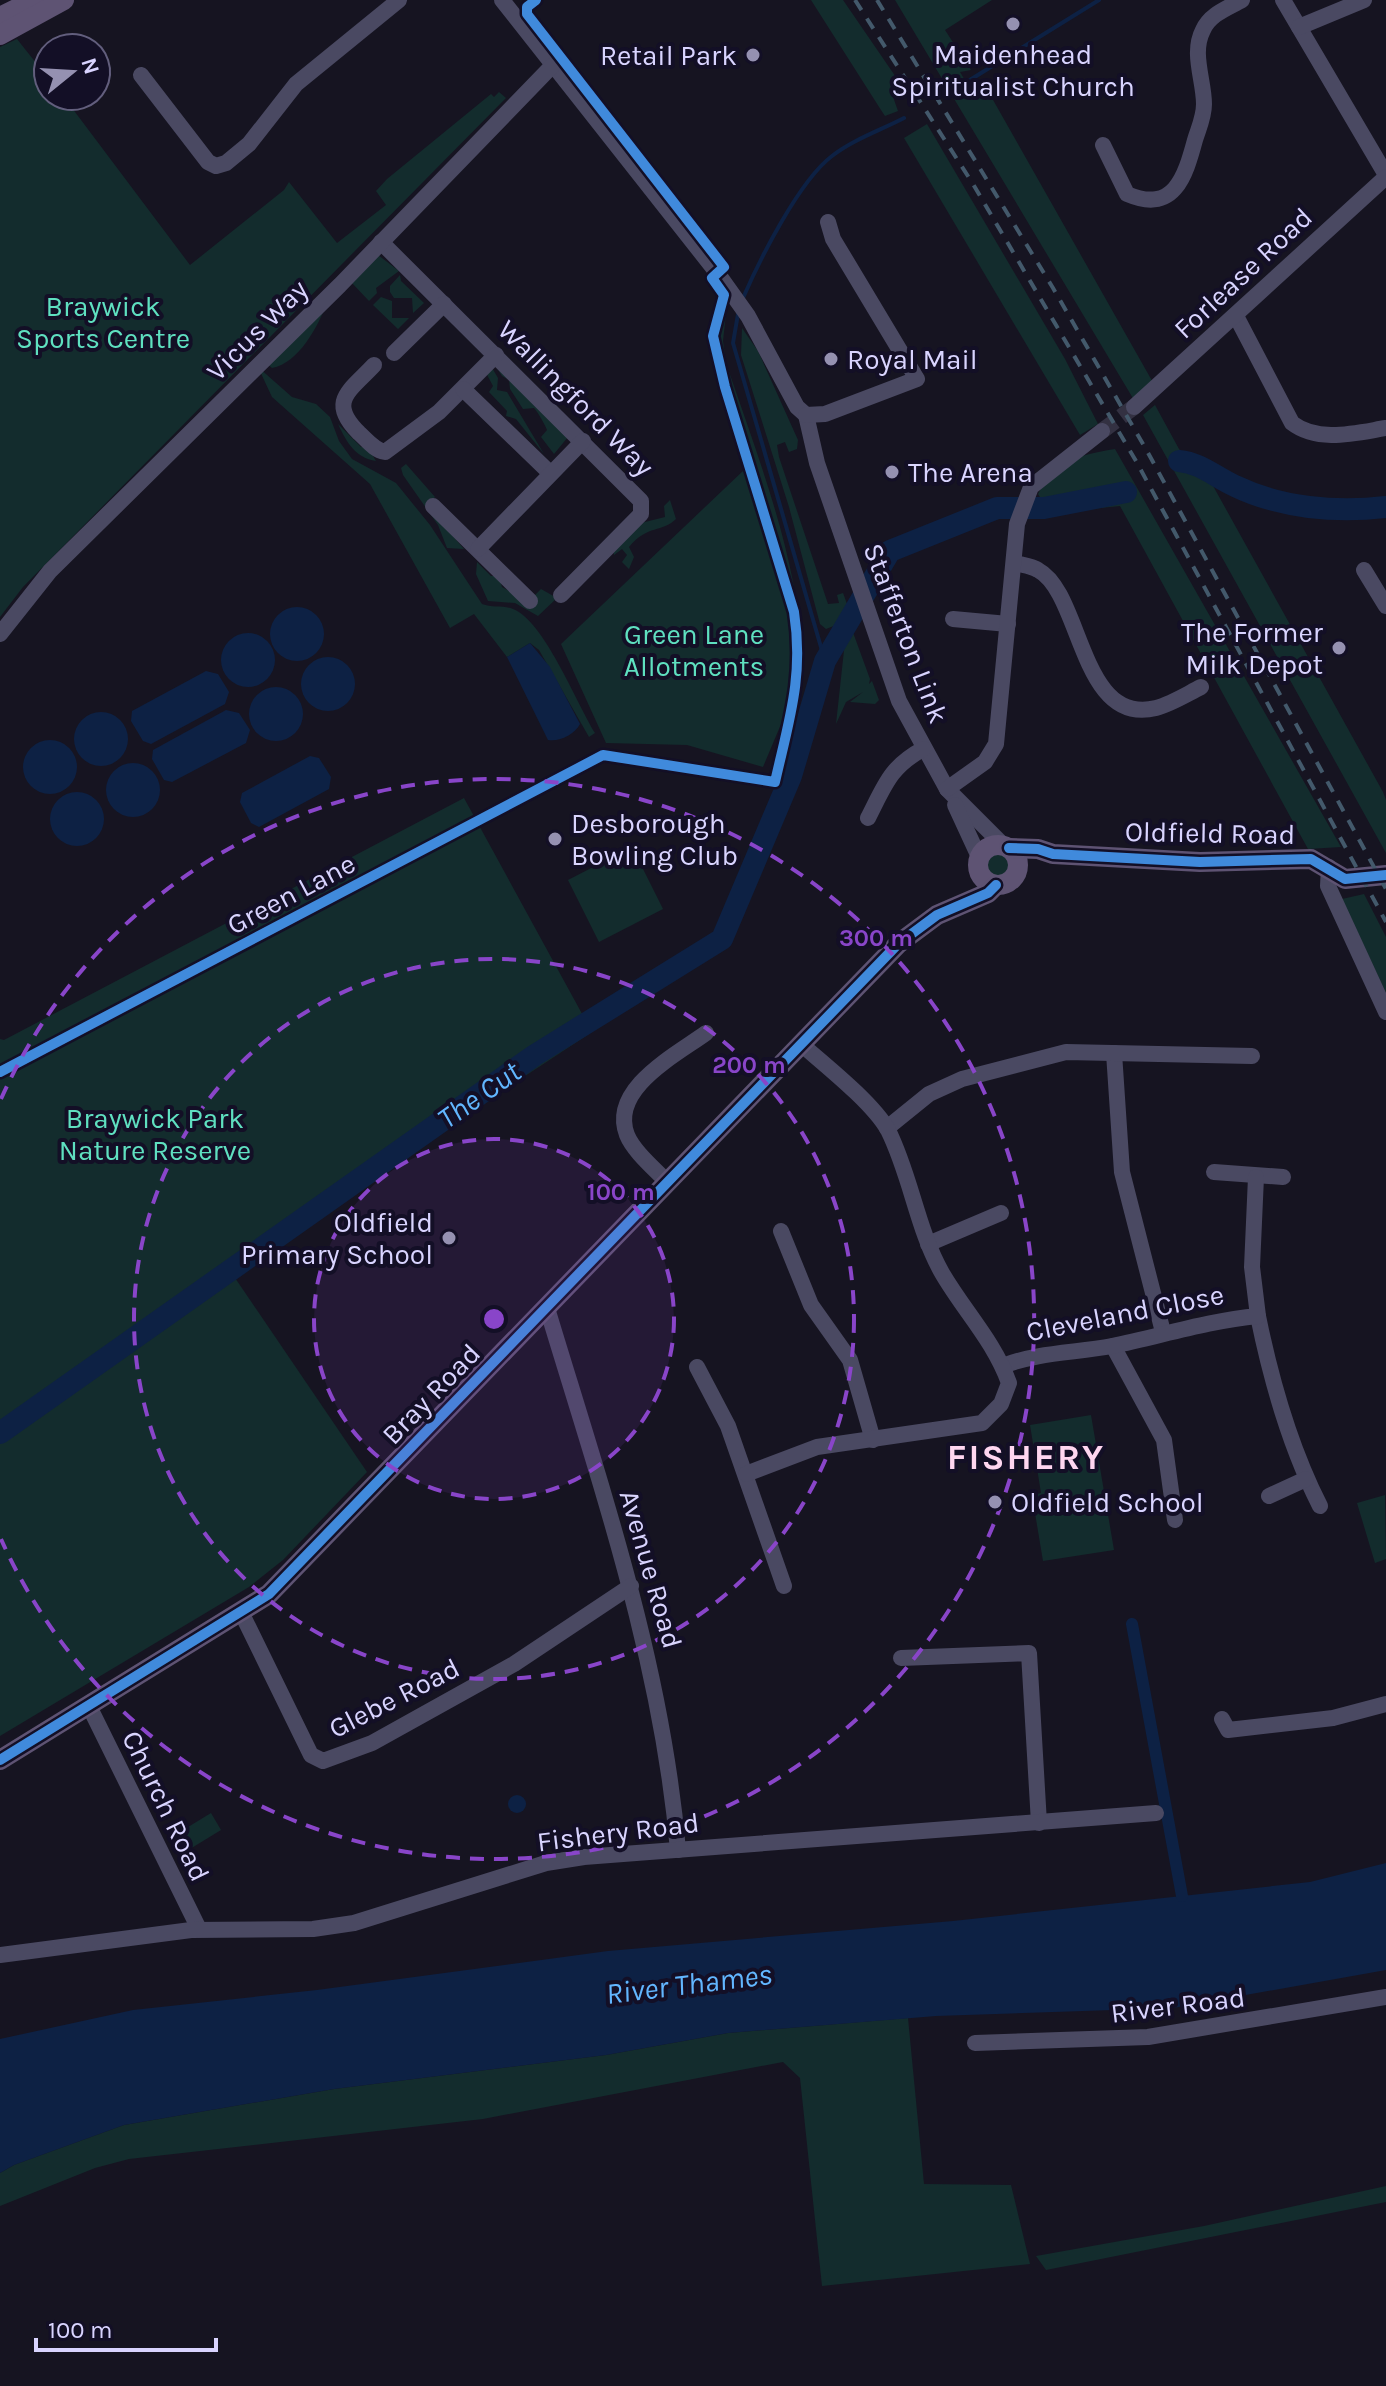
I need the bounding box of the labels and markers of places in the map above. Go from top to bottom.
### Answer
marker: Maidenhead Spiritualist Church [1004,15,1022,33]
place label: Maidenhead Spiritualist Church [891,38,1135,103]
place label: Retail Park [600,39,737,72]
marker: Retail Park [744,46,762,64]
place label: Royal Mail [847,343,978,376]
marker: Royal Mail [822,350,840,368]
place label: The Arena [908,456,1033,489]
marker: The Arena [883,463,901,481]
place label: The Former Milk Depot [1181,616,1324,681]
marker: The Former Milk Depot [1330,639,1348,657]
place label: Desborough Bowling Club [571,807,738,872]
marker: Desborough Bowling Club [546,830,564,848]
place label: Oldfield Primary School [241,1206,433,1271]
marker: Oldfield Primary School [440,1229,458,1247]
centre of rings [480,1305,508,1333]
place label: Oldfield School [1011,1486,1204,1519]
marker: Oldfield School [986,1493,1004,1511]

